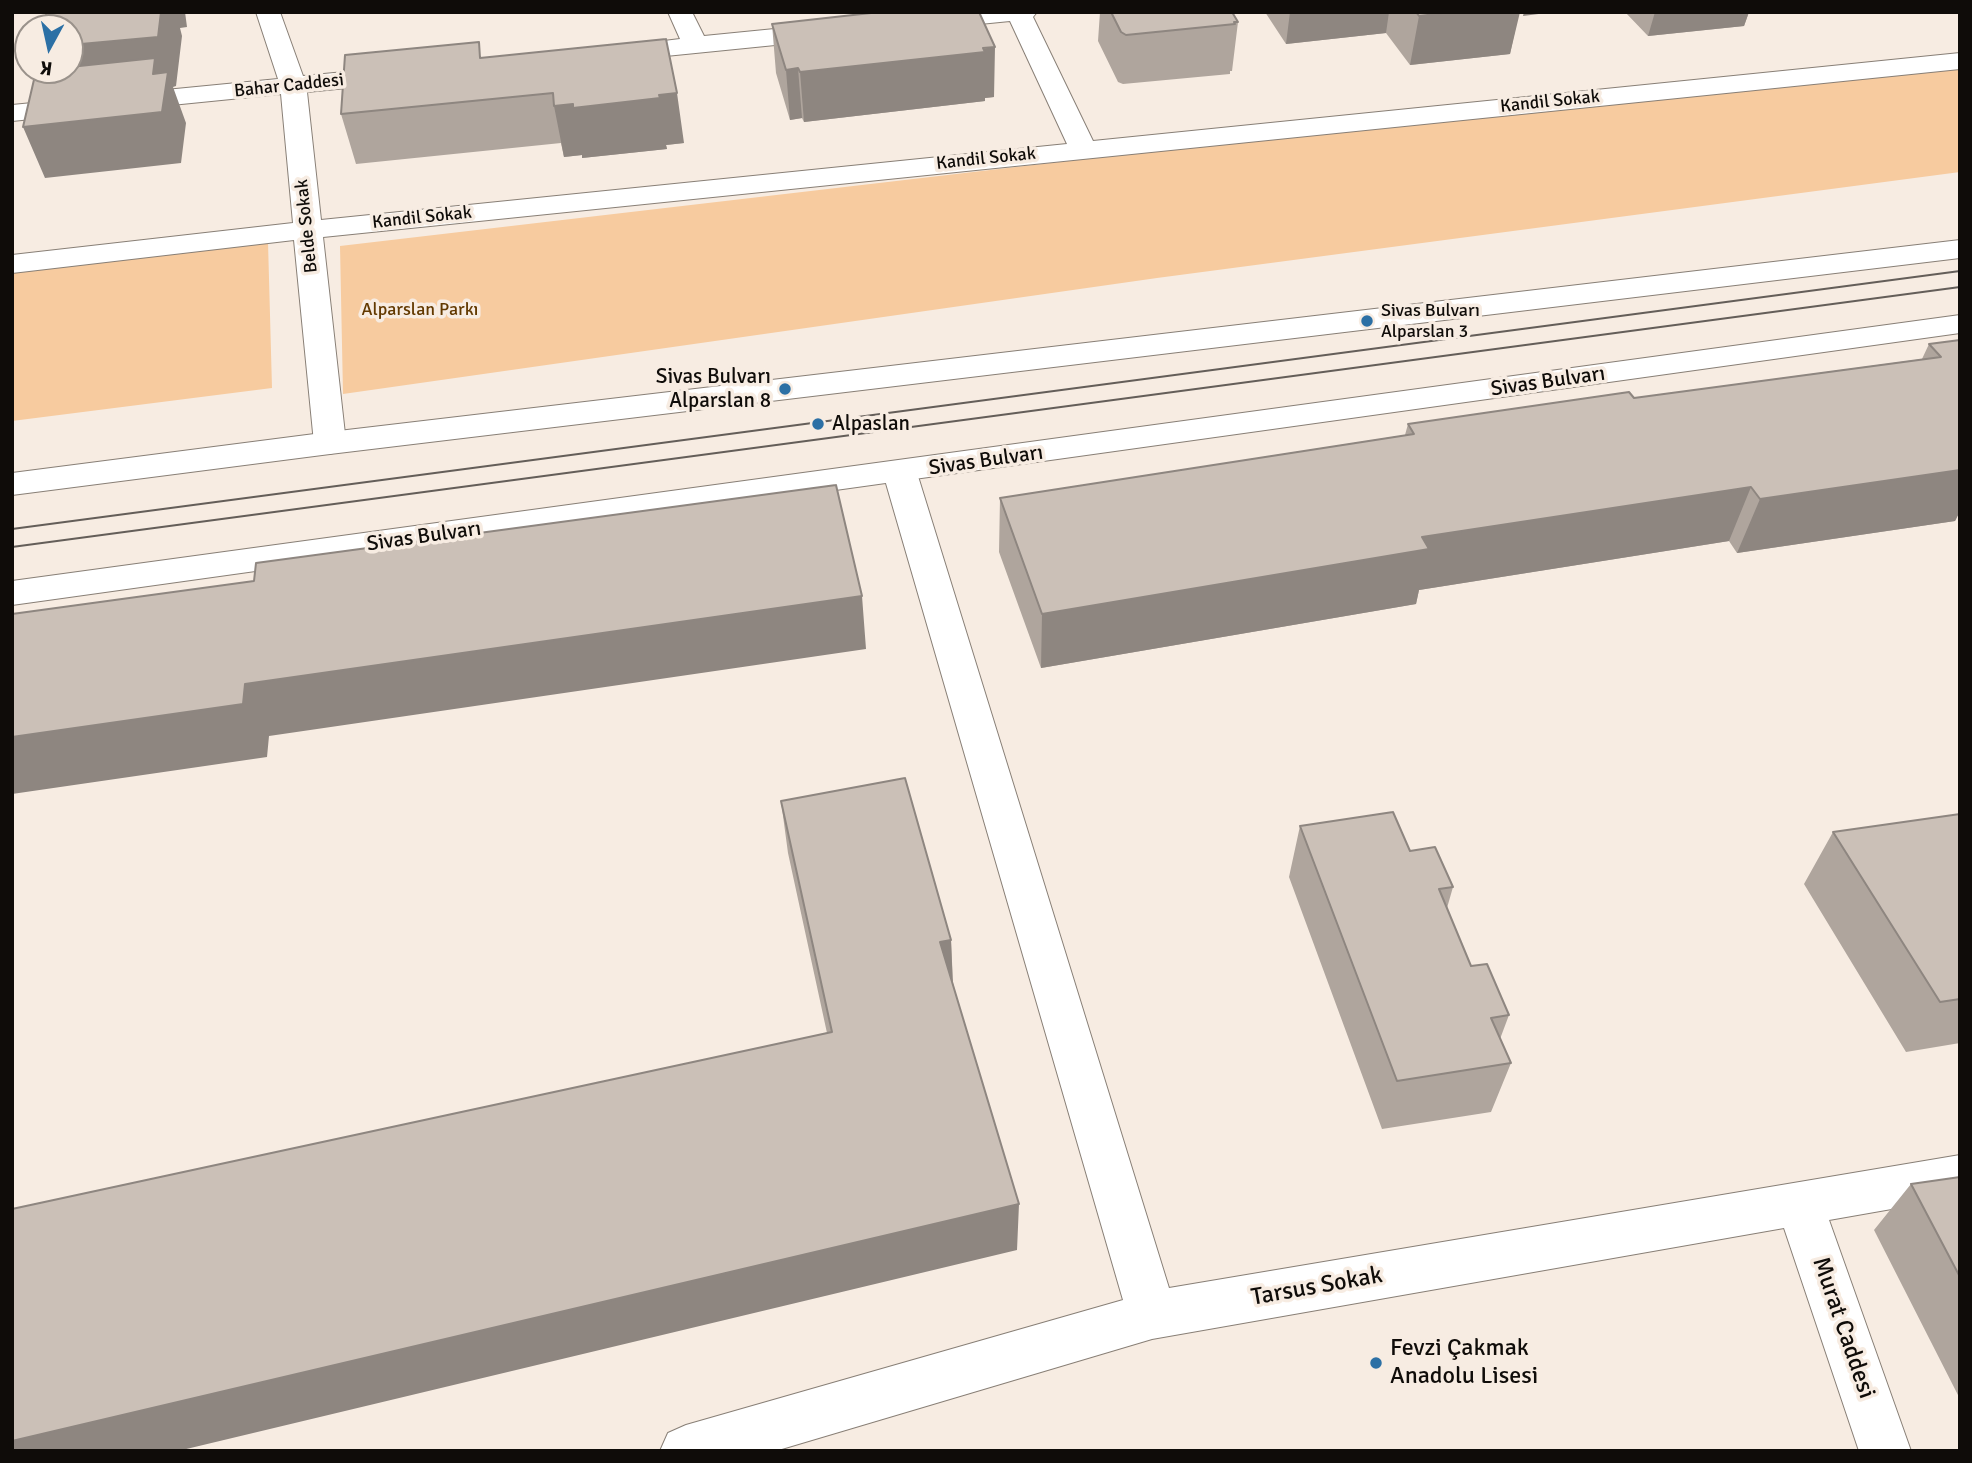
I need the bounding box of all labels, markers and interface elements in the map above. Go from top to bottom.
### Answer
north arrow [14,14,84,84]
text: K [39,55,54,81]
street label: Bahar Caddesi [233,69,345,103]
street label: Kandil Sokak [1499,86,1601,118]
street label: Kandil Sokak [935,143,1037,175]
street label: Belde Sokak [291,178,323,274]
street label: Kandil Sokak [371,202,473,234]
park label: Alparslan Parkı [362,299,478,321]
place label: Sivas Bulvarı Alparslan 3 [1381,300,1480,342]
marker: Sivas Bulvarı Alparslan 3 [1359,313,1375,329]
street label: Sivas Bulvarı [1489,362,1607,402]
place label: Sivas Bulvarı Alparslan 8 [656,364,771,414]
marker: Sivas Bulvarı Alparslan 8 [777,381,793,397]
place label: Alpaslan [832,411,910,437]
marker: Alpaslan [810,416,826,432]
street label: Sivas Bulvarı [927,441,1045,481]
street label: Sivas Bulvarı [365,517,483,557]
street label: Murat Caddesi [1805,1254,1881,1402]
street label: Tarsus Sokak [1249,1261,1385,1313]
place label: Fevzi Çakmak Anadolu Lisesi [1390,1335,1538,1391]
marker: Fevzi Çakmak Anadolu Lisesi [1368,1355,1384,1371]

